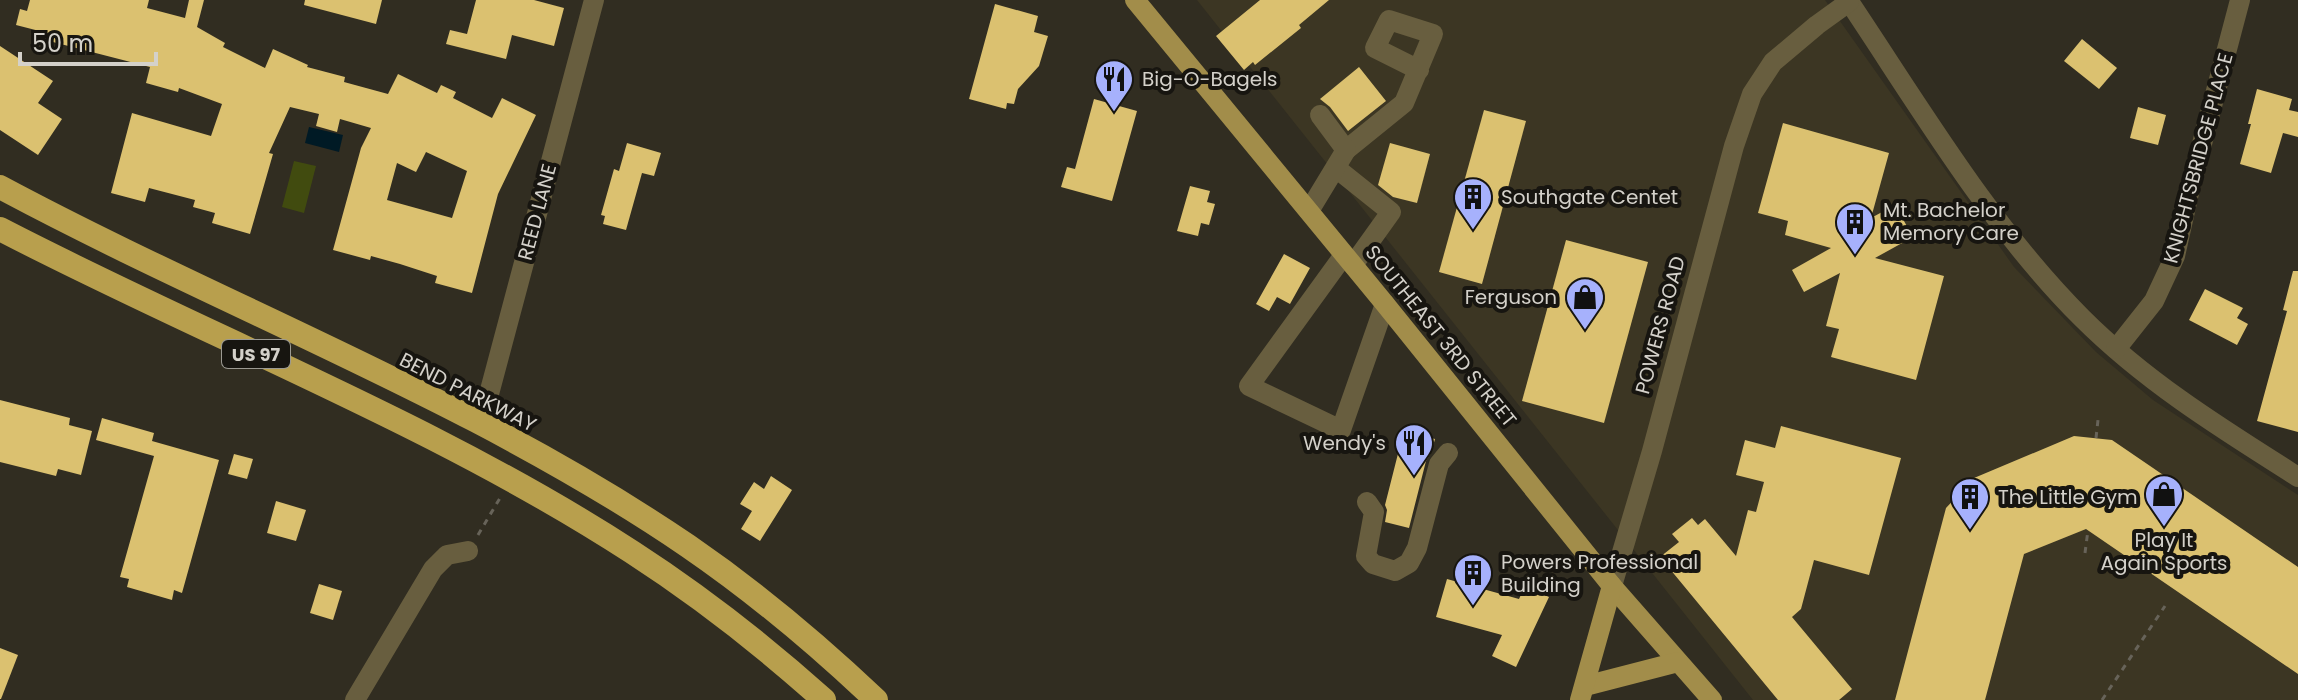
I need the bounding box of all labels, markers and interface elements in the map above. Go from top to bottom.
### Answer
scale bar [20,16,156,66]
text: 50 m [32,27,93,60]
street label: KNIGHTSBRIDGE PLACE [2156,50,2240,266]
restaurant icon: Big-O-Bagels [1093,58,1135,113]
place label: Big-O-Bagels [1142,65,1278,93]
street label: REED LANE [511,161,563,263]
building icon: Southgate Centet [1452,176,1494,231]
place label: Southgate Centet [1501,183,1678,211]
place label: Mt. Bachelor Memory Care [1883,196,2019,247]
building icon: Mt. Bachelor Memory Care [1834,201,1876,256]
street label: SOUTHEAST 3RD STREET [1359,239,1523,433]
street label: POWERS ROAD [1628,253,1692,397]
shop icon: Ferguson [1564,276,1606,331]
place label: Ferguson [1465,283,1557,311]
road number: US 97 [222,340,290,368]
street label: BEND PARKWAY [395,345,541,439]
restaurant icon: Wendy's [1393,422,1435,477]
place label: Wendy's [1303,429,1386,457]
shop icon: Play It Again Sports [2143,473,2185,528]
building icon: The Little Gym [1949,476,1991,531]
place label: The Little Gym [1998,483,2138,511]
place label: Play It Again Sports [2101,526,2227,577]
place label: Powers Professional Building [1501,548,1698,599]
building icon: Powers Professional Building [1452,552,1494,607]

